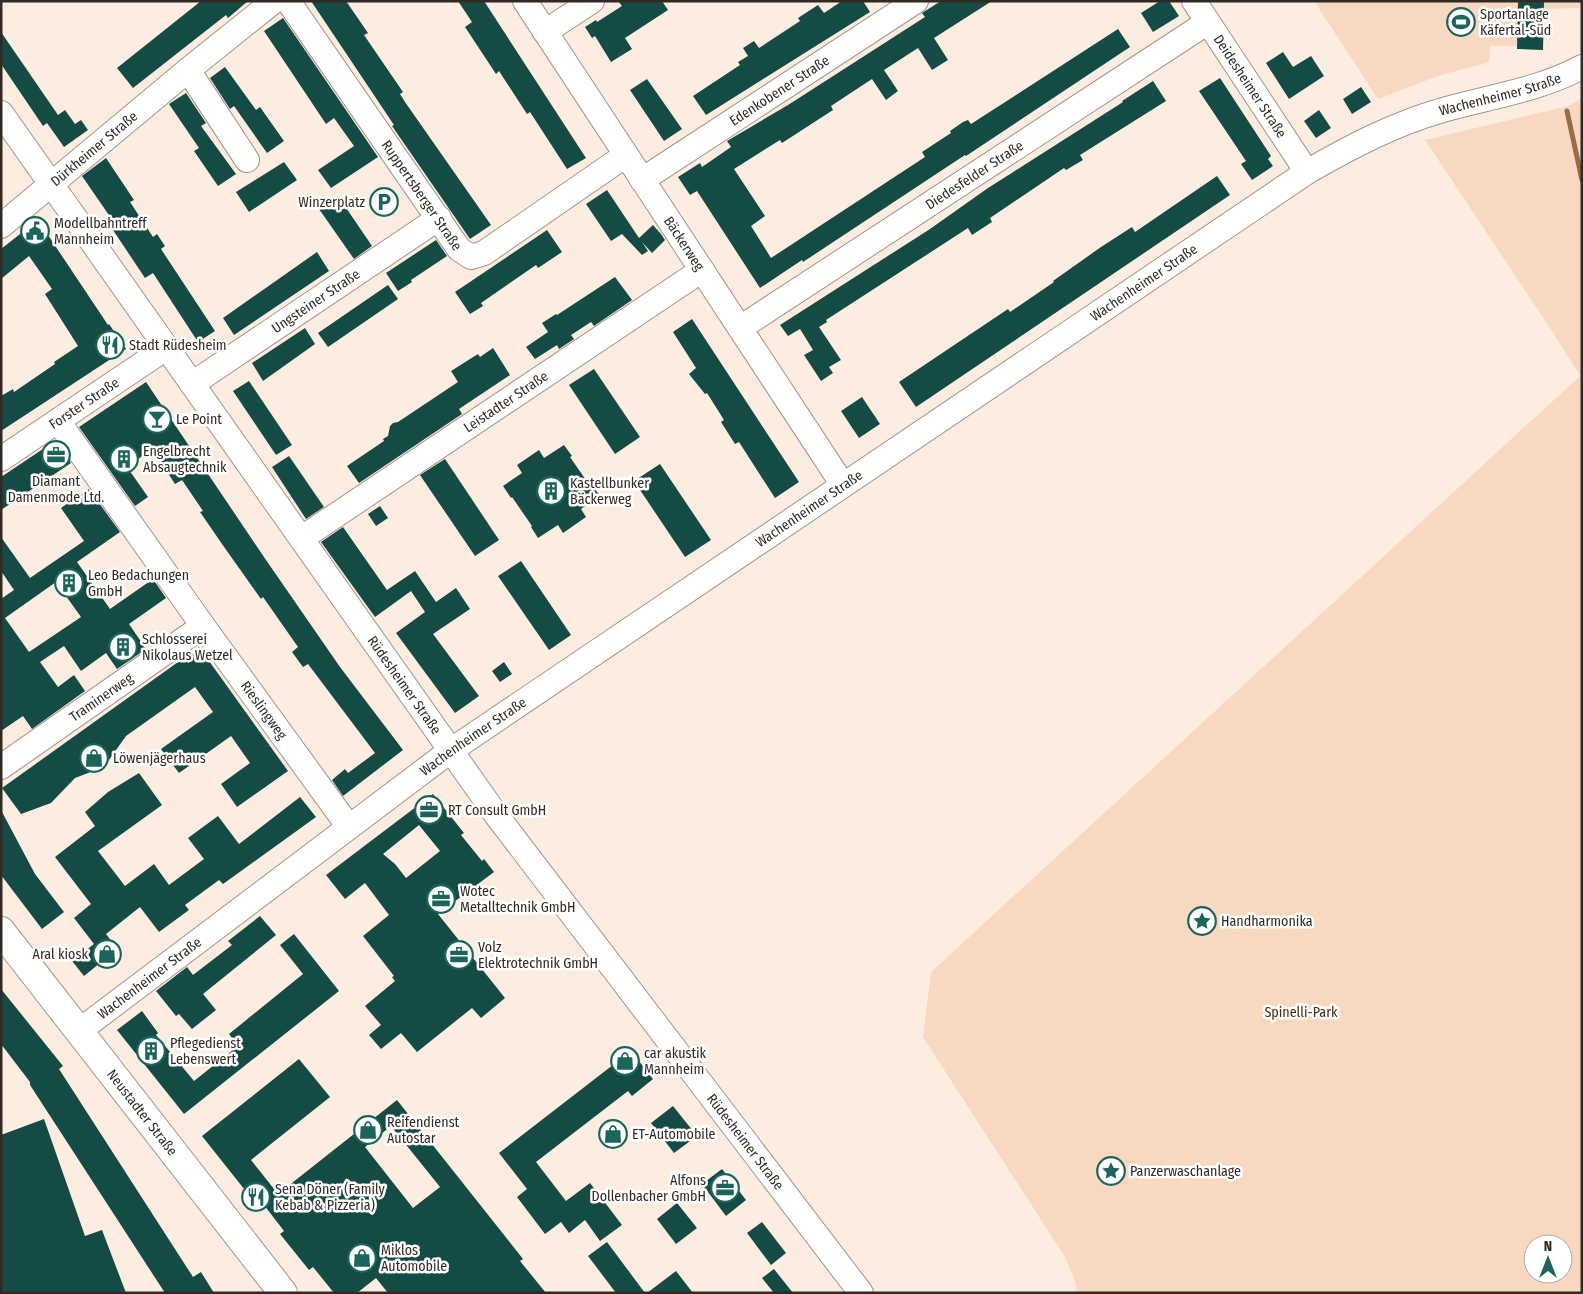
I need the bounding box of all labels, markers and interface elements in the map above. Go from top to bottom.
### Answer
place label: Sportanlage Käfertal-Süd [1480,6,1551,39]
sports icon: Sportanlage Käfertal-Süd [1446,7,1476,37]
street label: Deidesheimer Straße [1210,31,1290,141]
street label: Edenkobener Straße [726,51,833,129]
street label: Wachenheimer Straße [1437,69,1564,119]
street label: Dürkheimer Straße [47,107,141,190]
street label: Ruppertsberger Straße [378,137,466,254]
street label: Diedesfelder Straße [922,137,1027,213]
parking icon: Winzerplatz [369,187,399,217]
place label: Winzerplatz [298,194,365,211]
street label: Bäckerweg [660,213,708,274]
place label: Modellbahntreff Mannheim [54,215,148,248]
public building icon: Modellbahntreff Mannheim [20,216,50,246]
street label: Wachenheimer Straße [1087,240,1201,325]
street label: Ungsteiner Straße [268,265,363,337]
restaurant icon: Stadt Rüdesheim [95,330,125,360]
place label: Stadt Rüdesheim [129,337,227,354]
street label: Leistadter Straße [460,367,551,436]
street label: Forster Straße [46,374,122,433]
bar icon: Le Point [142,404,172,434]
place label: Le Point [176,411,222,428]
office icon: Diamant Damenmode Ltd. [41,440,71,470]
place label: Engelbrecht Absaugtechnik [143,443,227,476]
building icon: Engelbrecht Absaugtechnik [109,444,139,474]
street label: Wachenheimer Straße [752,466,866,551]
place label: Diamant Damenmode Ltd. [8,473,104,506]
place label: Kastellbunker Bäckerweg [570,475,649,508]
building icon: Kastellbunker Bäckerweg [536,476,566,506]
place label: Leo Bedachungen GmbH [88,567,189,600]
building icon: Leo Bedachungen GmbH [54,568,84,598]
place label: Schlosserei Nikolaus Wetzel [142,631,233,664]
building icon: Schlosserei Nikolaus Wetzel [108,632,138,662]
street label: Rüdesheimer Straße [364,633,445,737]
street label: Traminerweg [66,669,136,725]
street label: Rieslingweg [237,678,291,743]
street label: Wachenheimer Straße [416,694,529,779]
shop icon: Löwenjägerhaus [79,743,109,773]
place label: Löwenjägerhaus [113,750,206,767]
office icon: RT Consult GmbH [414,795,444,825]
place label: RT Consult GmbH [448,802,546,819]
place label: Wotec Metalltechnik GmbH [460,883,576,916]
office icon: Wotec Metalltechnik GmbH [426,884,456,914]
place icon: Handharmonika [1187,906,1217,936]
place label: Handharmonika [1221,913,1313,930]
street label: Wachenheimer Straße [94,933,205,1023]
shop icon: Aral kiosk [92,939,122,969]
place label: Volz Elektrotechnik GmbH [478,939,598,972]
office icon: Volz Elektrotechnik GmbH [444,940,474,970]
place label: Aral kiosk [33,946,88,963]
park label: Spinelli-Park [1264,1004,1338,1021]
place label: Pflegedienst Lebenswert [170,1035,241,1068]
building icon: Pflegedienst Lebenswert [136,1036,166,1066]
place label: car akustik Mannheim [644,1045,707,1078]
shop icon: car akustik Mannheim [610,1046,640,1076]
street label: Neustadter Straße [104,1066,181,1159]
street label: Rüdesheimer Straße [703,1090,788,1193]
place label: Reifendienst Autostar [387,1114,460,1147]
shop icon: Reifendienst Autostar [353,1115,383,1145]
shop icon: ET-Automobile [598,1119,628,1149]
place label: ET-Automobile [632,1126,716,1143]
place icon: Panzerwaschanlage [1096,1156,1126,1186]
place label: Panzerwaschanlage [1130,1163,1241,1180]
place label: Alfons Dollenbacher GmbH [592,1172,706,1205]
office icon: Alfons Dollenbacher GmbH [710,1173,740,1203]
place label: Sena Döner (Family Kebab & Pizzeria) [275,1181,385,1214]
restaurant icon: Sena Döner (Family Kebab & Pizzeria) [241,1182,271,1212]
north arrow [1523,1234,1573,1284]
text: N [1544,1238,1552,1255]
place label: Miklos Automobile [381,1242,447,1275]
shop icon: Miklos Automobile [347,1243,377,1273]

